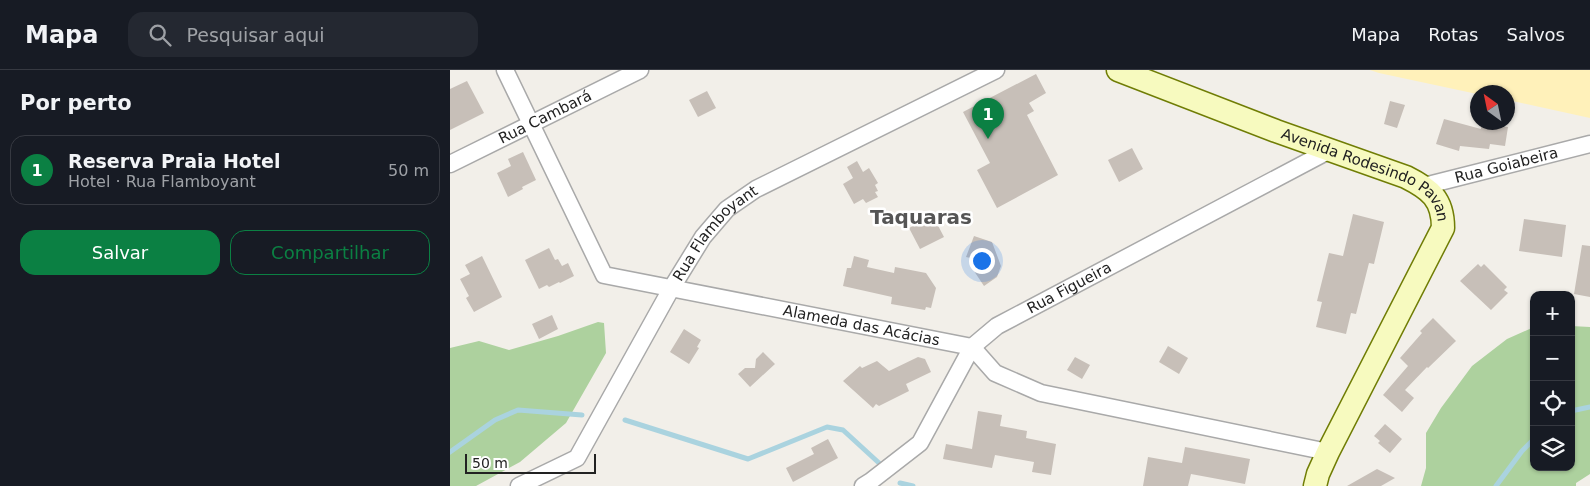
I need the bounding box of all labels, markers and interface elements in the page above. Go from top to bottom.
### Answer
search box [128,12,478,57]
text: Mapa [25,21,98,49]
icon: search [146,21,174,49]
text: Pesquisar aqui [186,24,325,46]
text: Mapa [1351,24,1400,45]
text: Rotas [1428,24,1479,45]
text: Salvos [1507,24,1565,45]
north arrow [1470,85,1515,130]
street label: Rua Cambará [495,86,595,148]
text: Por perto [20,91,132,115]
pin: 1 [972,98,1004,139]
street label: Avenida Rodesindo Pavan [1279,125,1452,223]
street label: Rua Goiabeira [1453,143,1560,187]
text: Reserva Praia Hotel [68,150,280,172]
text: 1 [31,161,43,180]
text: 50 m [388,161,429,180]
text: Hotel · Rua Flamboyant [68,172,256,191]
street label: Rua Flamboyant [669,181,761,284]
district label: Taquaras [870,205,972,229]
button: Salvar [20,230,220,275]
button: Compartilhar [230,230,430,275]
your location [969,248,995,274]
street label: Rua Figueira [1024,258,1114,317]
map controls [1530,291,1575,471]
button: + [1530,291,1575,336]
street label: Alameda das Acácias [782,301,942,350]
button: − [1530,336,1575,381]
button: locate [1530,381,1575,426]
button: layers [1530,426,1575,471]
scale bar [465,451,596,474]
text: 50 m [472,455,508,471]

